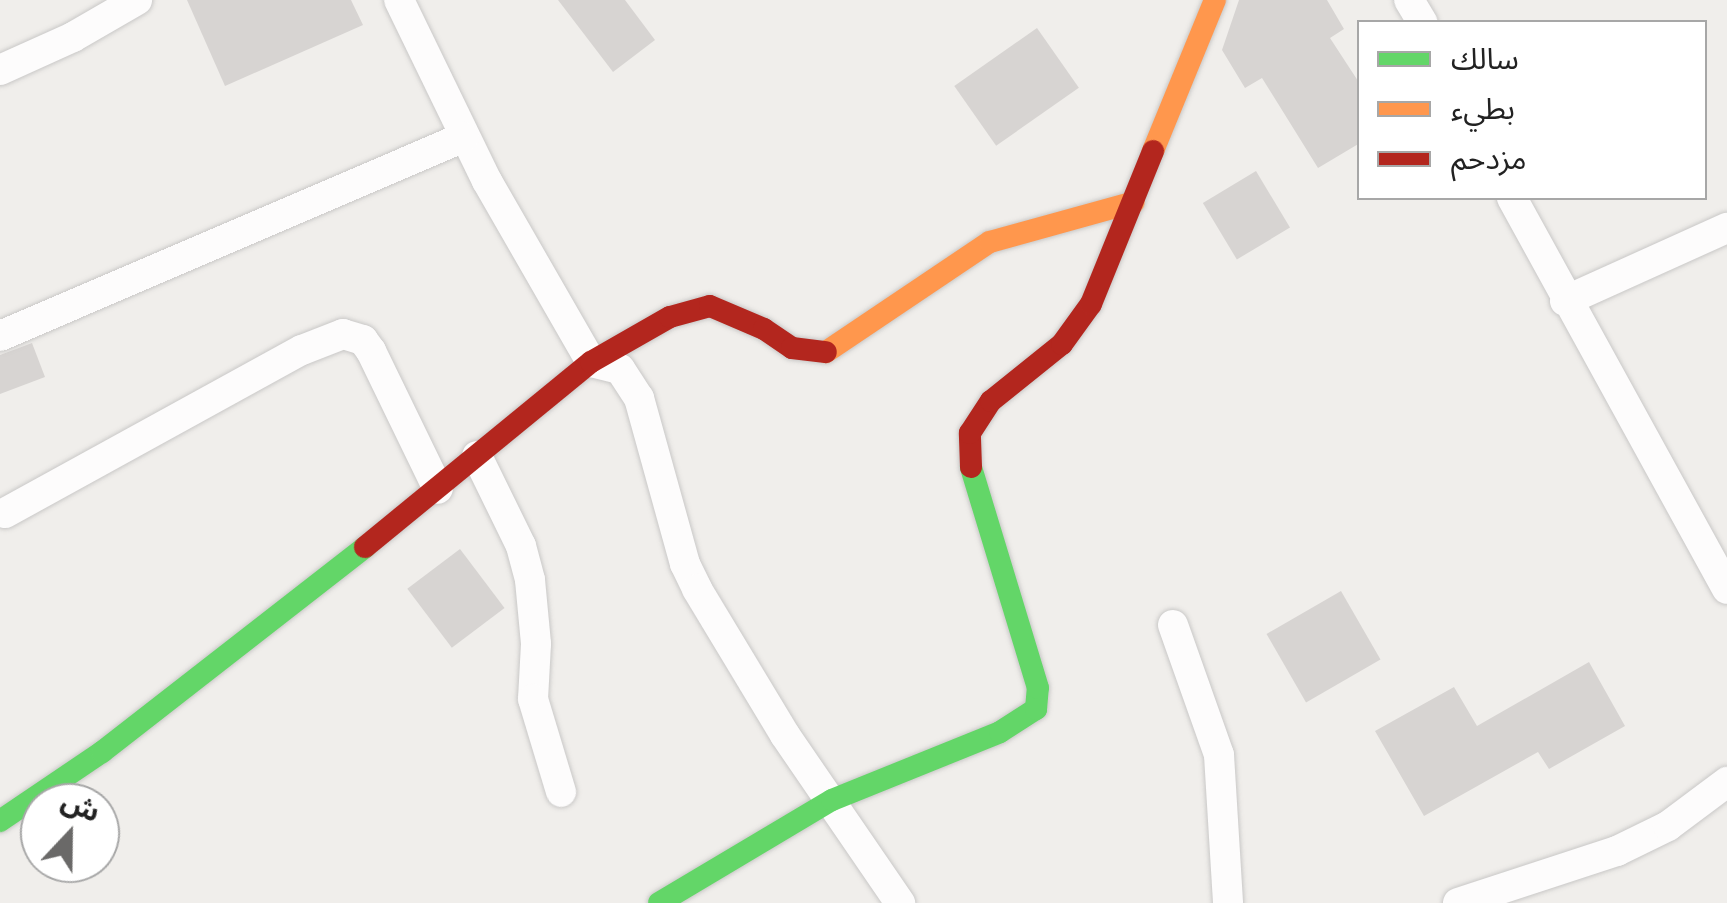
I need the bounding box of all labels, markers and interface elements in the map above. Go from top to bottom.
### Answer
legend [1357,20,1707,200]
text: سالك [1451,41,1519,78]
text: بطيء [1451,91,1515,128]
text: مزدحم [1451,141,1527,178]
north arrow [20,783,120,883]
text: ش [56,784,105,830]

